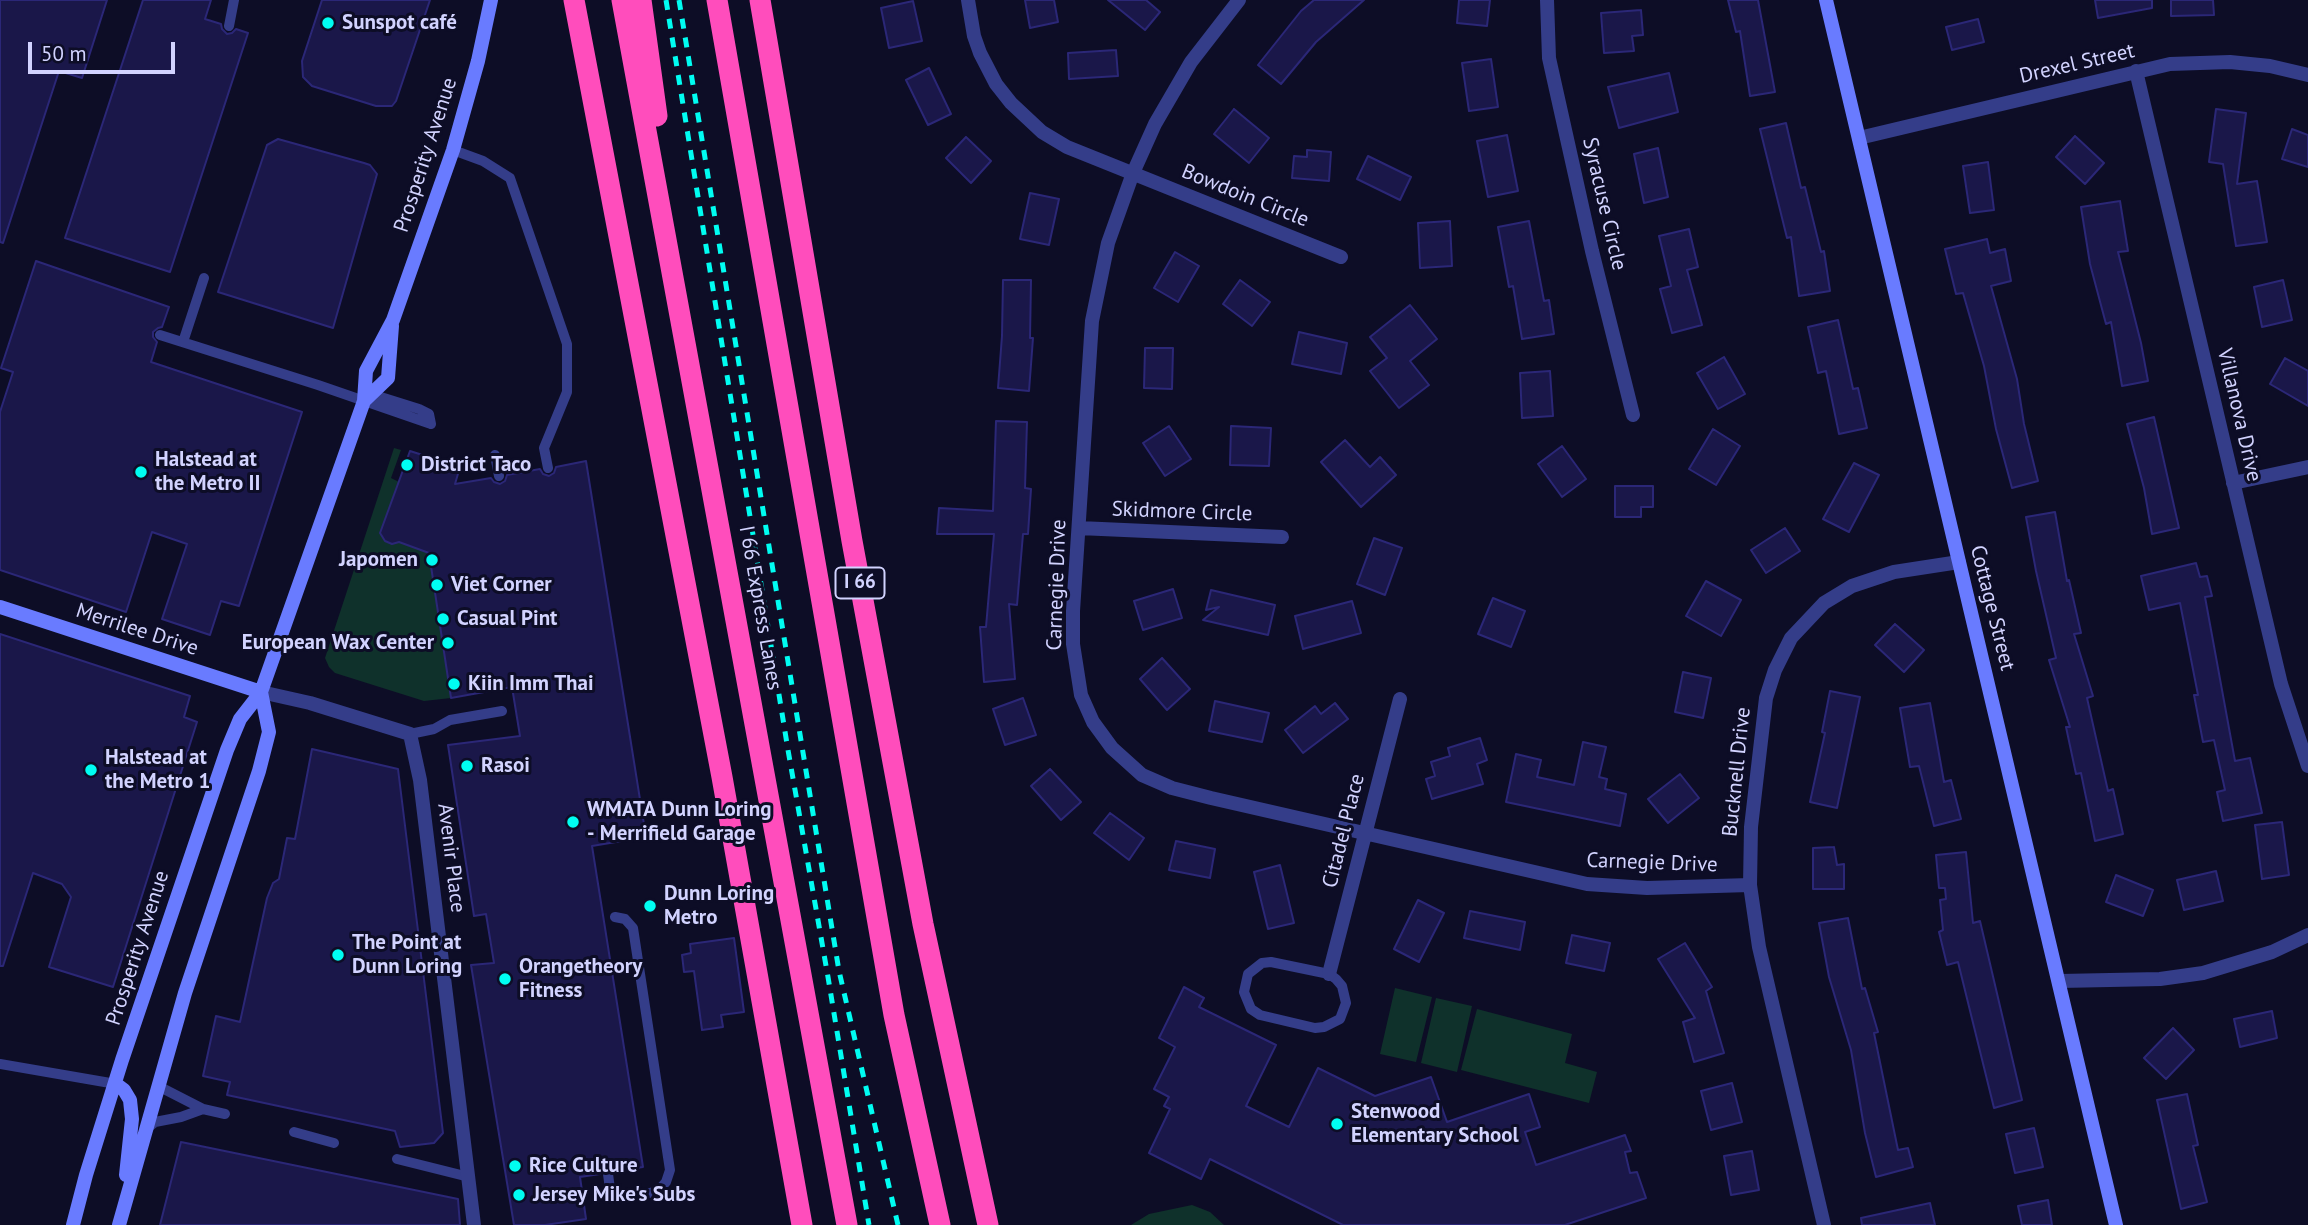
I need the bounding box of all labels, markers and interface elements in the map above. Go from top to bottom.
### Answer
place label: Sunspot café [342,10,457,36]
marker: Sunspot café [320,15,336,31]
scale bar [32,28,178,72]
street label: Drexel Street [2017,39,2137,89]
text: 50 m [41,40,87,67]
street label: Prosperity Avenue [389,74,463,236]
street label: Syracuse Circle [1576,135,1632,273]
street label: Bowdoin Circle [1178,159,1312,233]
street label: Villanova Drive [2211,346,2267,484]
place label: Halstead at the Metro II [155,447,260,497]
place label: District Taco [421,452,531,478]
marker: District Taco [399,457,415,473]
marker: Halstead at the Metro II [133,464,149,480]
street label: Skidmore Circle [1111,497,1253,527]
street label: Carnegie Drive [1042,519,1072,651]
street label: I 66 Express Lanes [733,524,787,692]
street label: Cottage Street [1964,543,2020,673]
place label: Japomen [339,547,418,573]
marker: Japomen [424,552,440,568]
road number: I 66 [836,568,884,598]
place label: Viet Corner [451,572,552,598]
marker: Viet Corner [429,577,445,593]
street label: Merrilee Drive [73,598,201,662]
place label: Casual Pint [457,606,557,632]
marker: Casual Pint [435,611,451,627]
place label: European Wax Center [242,630,434,656]
marker: European Wax Center [440,635,456,651]
place label: Kiin Imm Thai [468,671,594,697]
marker: Kiin Imm Thai [446,676,462,692]
street label: Bucknell Drive [1718,706,1756,838]
place label: Halstead at the Metro 1 [105,745,210,795]
place label: Rasoi [481,753,530,779]
marker: Rasoi [459,758,475,774]
marker: Halstead at the Metro 1 [83,762,99,778]
street label: Citadel Place [1318,771,1370,891]
place label: WMATA Dunn Loring - Merrifield Garage [587,797,771,847]
street label: Avenir Place [432,802,470,914]
marker: WMATA Dunn Loring - Merrifield Garage [565,814,581,830]
street label: Carnegie Drive [1586,848,1718,878]
street label: Prosperity Avenue [101,867,175,1029]
place label: Dunn Loring Metro [664,881,774,931]
marker: Dunn Loring Metro [642,898,658,914]
place label: The Point at Dunn Loring [352,930,462,980]
marker: The Point at Dunn Loring [330,947,346,963]
place label: Orangetheory Fitness [519,954,642,1004]
marker: Orangetheory Fitness [497,971,513,987]
place label: Stenwood Elementary School [1351,1099,1519,1149]
marker: Stenwood Elementary School [1329,1116,1345,1132]
place label: Rice Culture [529,1153,638,1179]
marker: Rice Culture [507,1158,523,1174]
place label: Jersey Mike's Subs [533,1182,695,1208]
marker: Jersey Mike's Subs [511,1187,527,1203]

